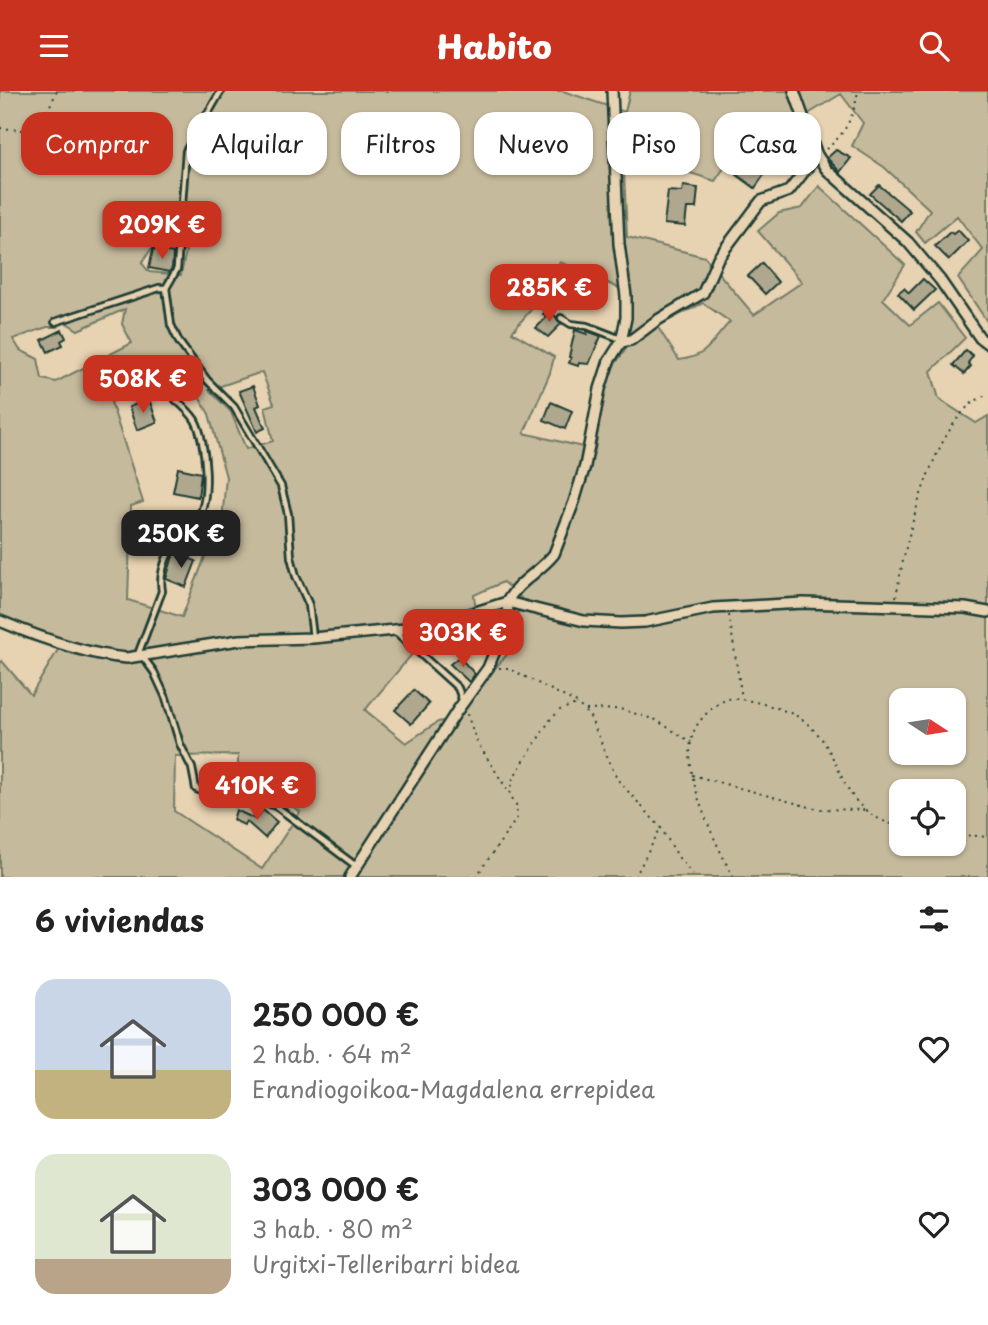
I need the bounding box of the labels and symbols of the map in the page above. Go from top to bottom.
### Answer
pin: 209K € [105,201,219,261]
pin: 285K € [492,265,606,324]
pin: 508K € [86,355,200,415]
pin: 250K € [124,511,238,570]
pin: 303K € [406,609,520,669]
north arrow [889,688,966,765]
pin: 410K € [200,763,314,822]

